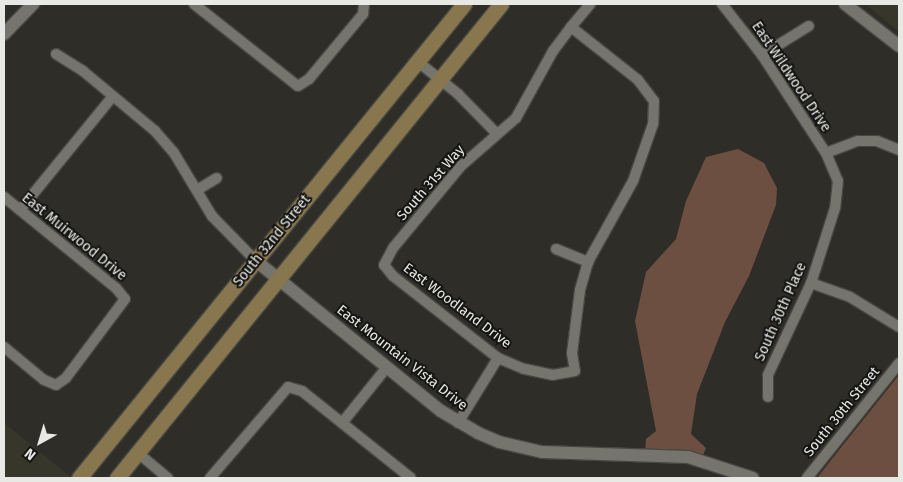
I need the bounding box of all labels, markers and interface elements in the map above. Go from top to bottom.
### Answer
street label: East Wildwood Drive [748,19,834,135]
street label: South 31st Way [394,142,468,224]
street label: East Muirwood Drive [18,190,130,284]
street label: South 32nd Street [230,192,314,290]
street label: East Woodland Drive [400,260,514,352]
street label: South 30th Place [752,260,810,364]
street label: East Mountain Vista Drive [333,302,471,414]
street label: South 30th Street [801,364,883,460]
north arrow [15,417,65,467]
text: N [21,445,39,464]

